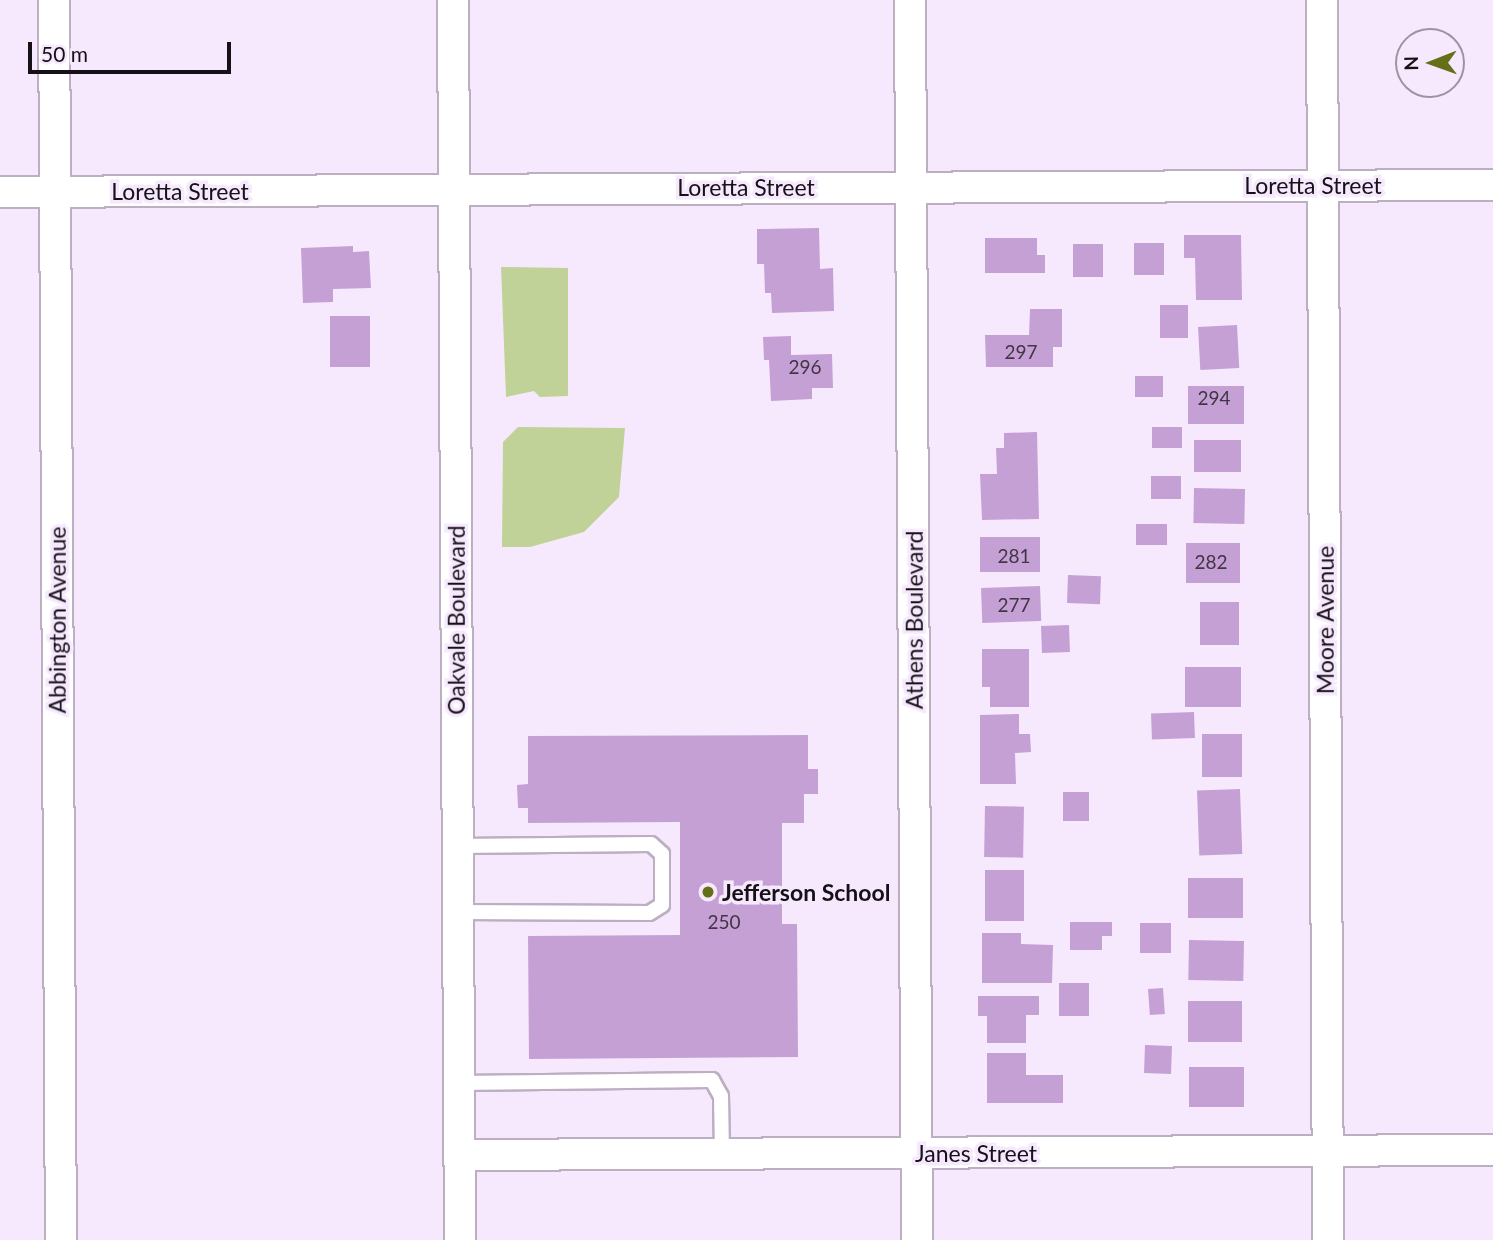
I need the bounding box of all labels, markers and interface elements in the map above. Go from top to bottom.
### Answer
scale bar [32,28,234,72]
north arrow [1395,28,1465,98]
text: 50 m [41,41,88,66]
text: N [1399,56,1422,71]
street label: Loretta Street [1244,171,1382,199]
street label: Loretta Street [677,173,815,201]
street label: Loretta Street [111,177,249,205]
house number: 297 [1004,341,1038,363]
house number: 296 [788,356,822,378]
house number: 294 [1197,387,1231,409]
street label: Oakvale Boulevard [442,525,470,715]
street label: Abbington Avenue [43,526,71,714]
street label: Athens Boulevard [900,531,928,709]
house number: 281 [997,545,1031,567]
street label: Moore Avenue [1311,545,1339,695]
house number: 282 [1194,551,1228,573]
house number: 277 [997,594,1031,616]
place label: Jefferson School [722,878,890,906]
marker: Jefferson School [700,884,716,900]
house number: 250 [707,911,741,933]
street label: Janes Street [915,1139,1037,1167]

